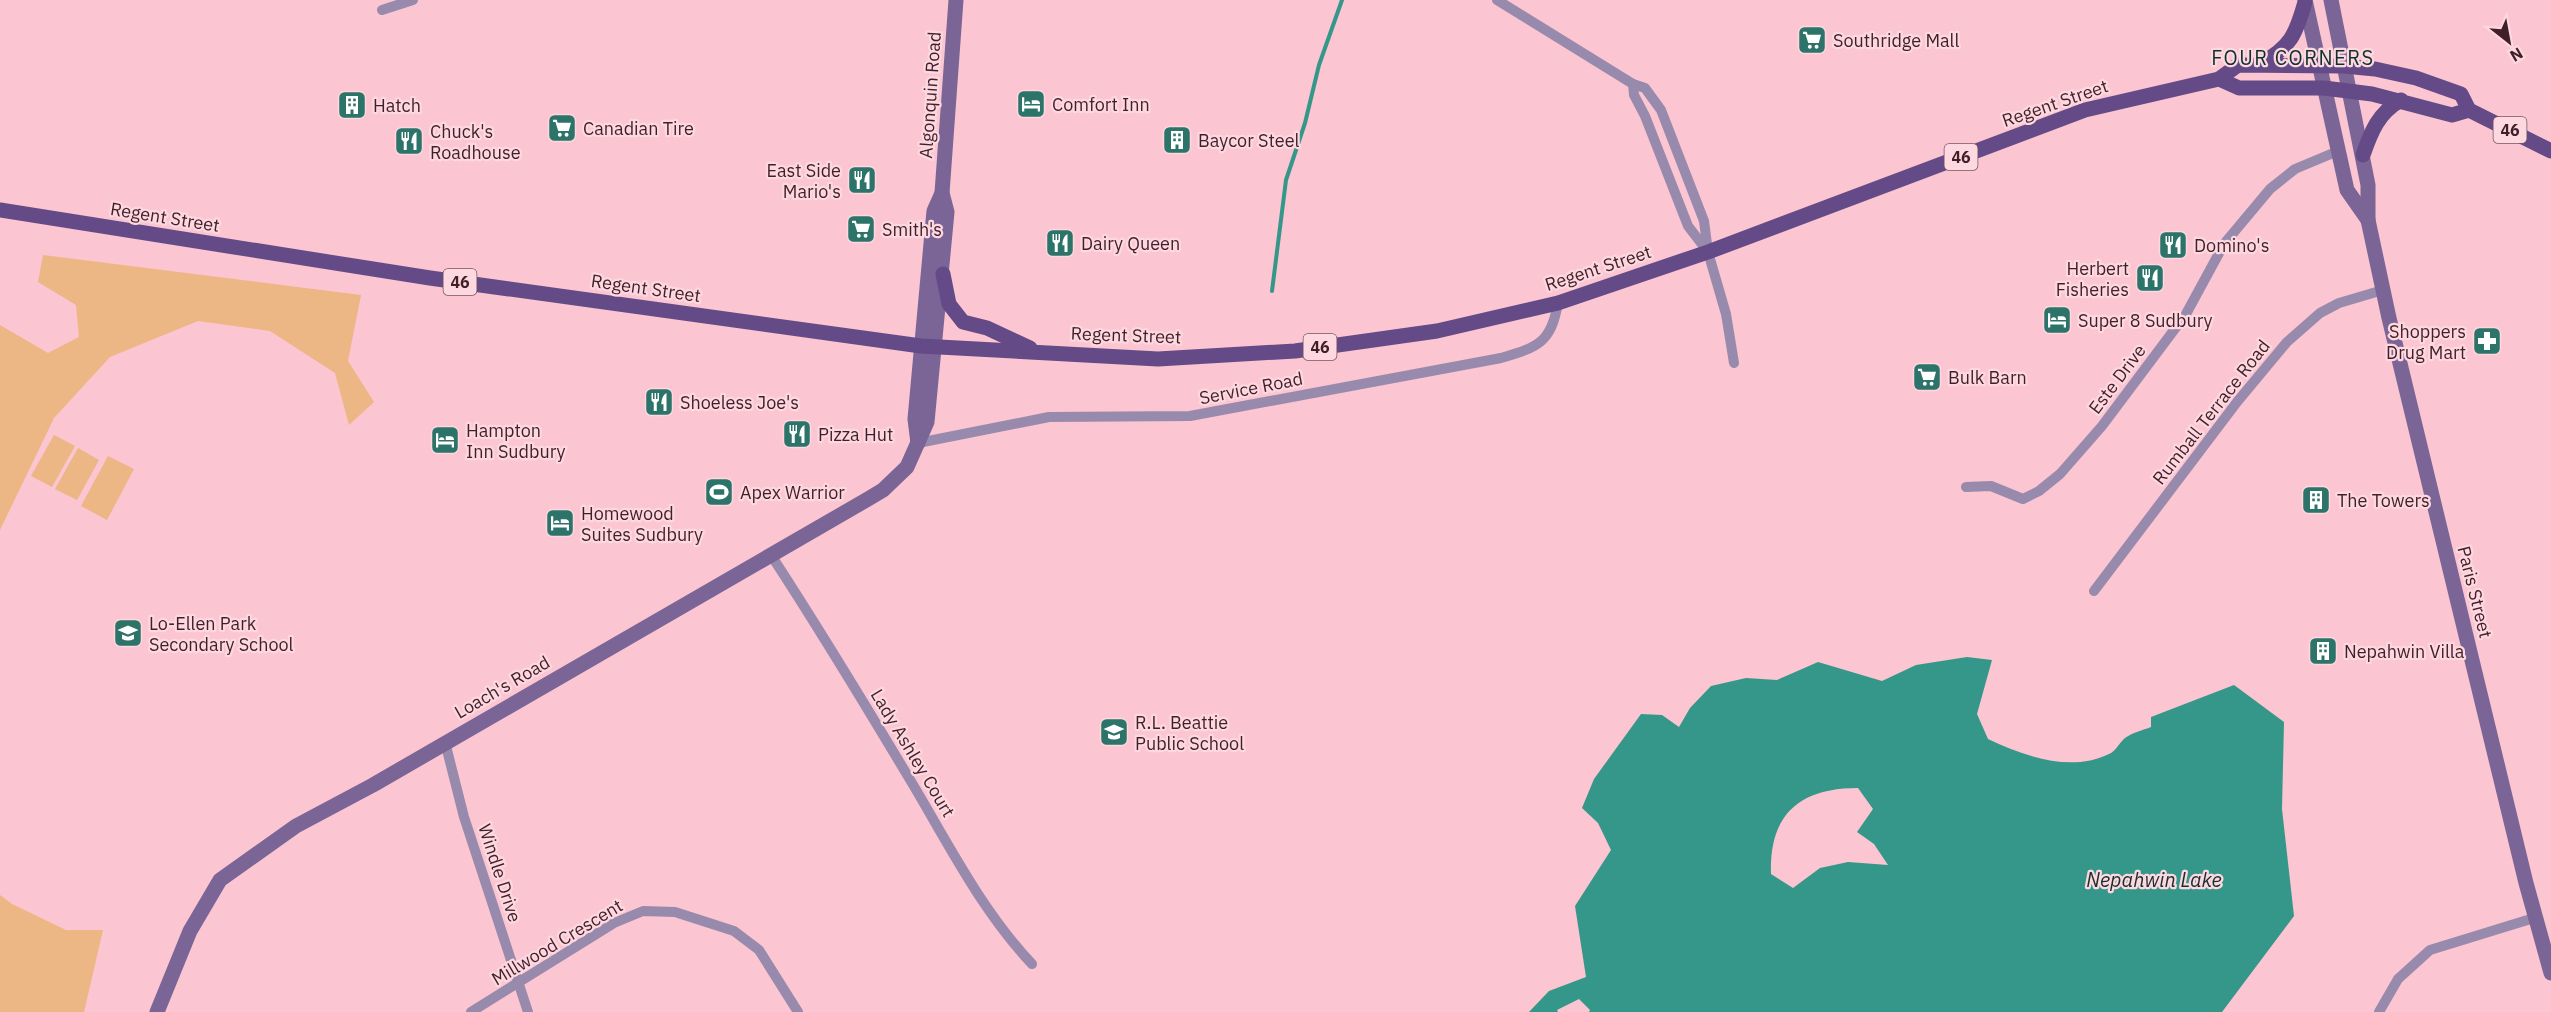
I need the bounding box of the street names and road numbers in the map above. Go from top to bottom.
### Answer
street label: Algonquin Road [914,31,946,159]
street label: Regent Street [1999,74,2111,132]
road number: 46 [2494,117,2526,143]
road number: 46 [1944,144,1978,170]
street label: Regent Street [109,197,221,237]
street label: Regent Street [1542,240,1654,296]
road number: 46 [444,269,476,295]
street label: Regent Street [590,269,702,307]
street label: Regent Street [1070,322,1182,348]
road number: 46 [1304,334,1336,360]
street label: Rumball Terrace Road [2147,335,2275,489]
street label: Este Drive [2083,340,2151,418]
street label: Service Road [1197,367,1305,409]
street label: Paris Street [2452,544,2498,640]
street label: Loach's Road [450,650,554,724]
street label: Lady Ashley Court [866,685,960,821]
street label: Windle Drive [473,821,527,925]
street label: Millwood Crescent [487,894,627,990]

